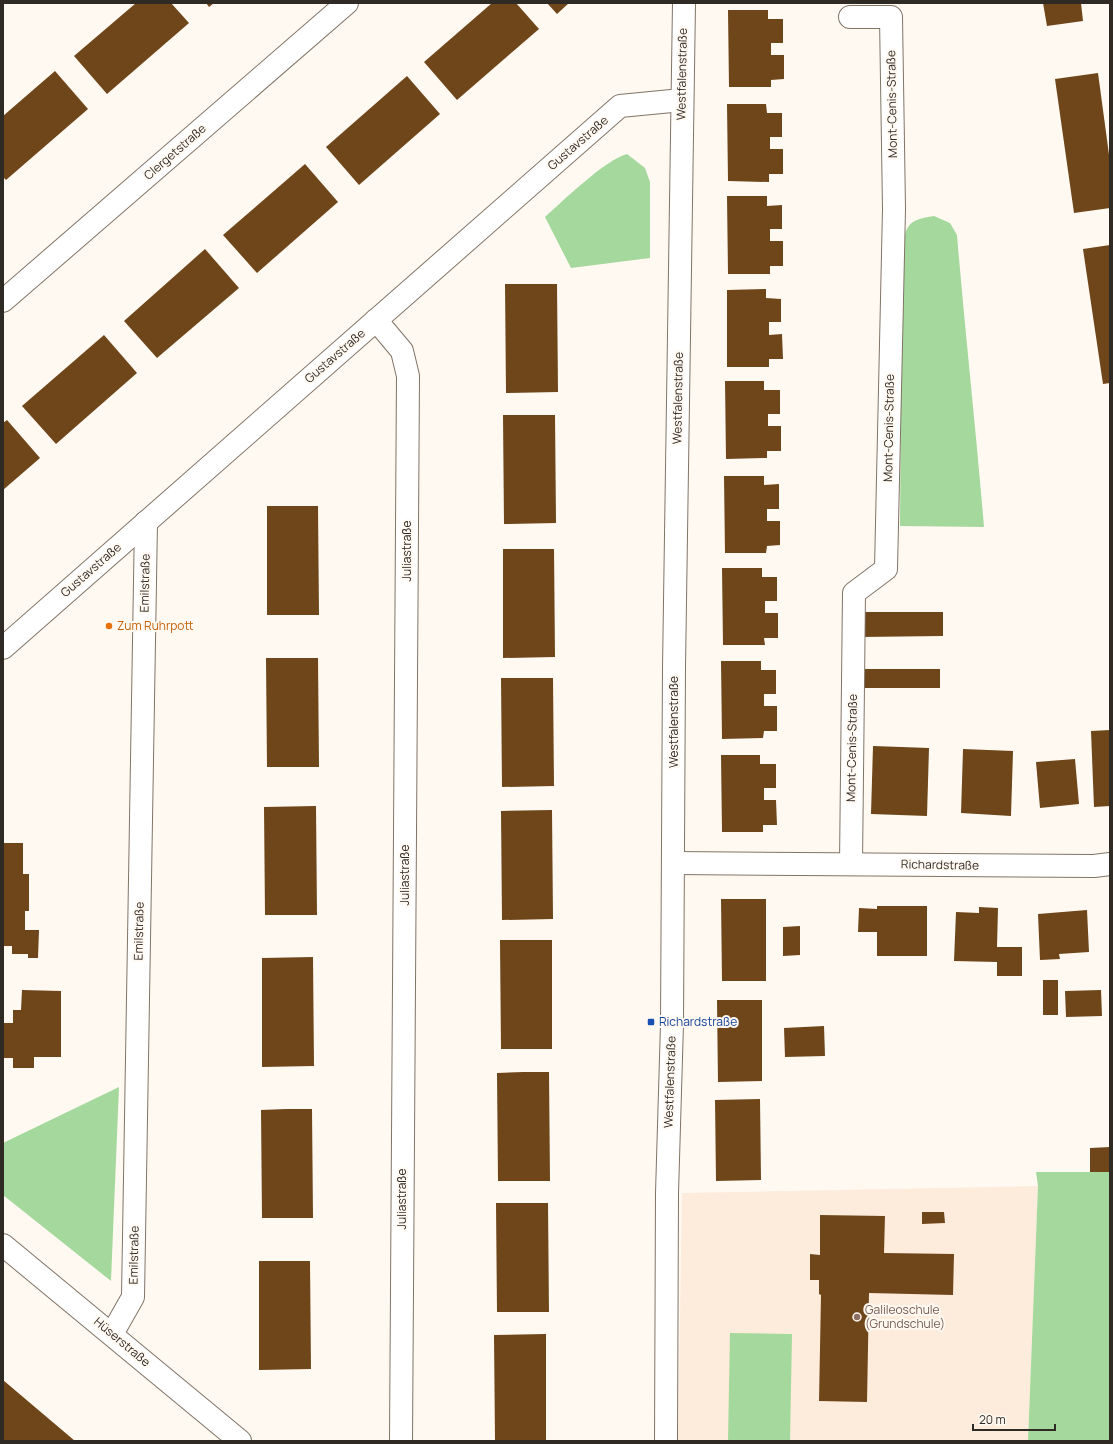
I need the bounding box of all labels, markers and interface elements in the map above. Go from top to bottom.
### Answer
street label: Westfalenstraße [672,28,691,120]
street label: Mont-Cenis-Straße [882,50,901,158]
street label: Gustavstraße [544,112,612,174]
street label: Clergetstraße [140,120,209,183]
street label: Gustavstraße [301,325,369,387]
street label: Westfalenstraße [668,352,687,444]
street label: Mont-Cenis-Straße [879,374,898,482]
street label: Juliastraße [398,520,415,582]
street label: Gustavstraße [57,539,125,601]
street label: Emilstraße [135,554,154,612]
place label: Zum Ruhrpott [117,617,193,634]
marker: Zum Ruhrpott [104,621,114,631]
street label: Westfalenstraße [665,676,682,768]
street label: Mont-Cenis-Straße [842,694,861,802]
street label: Juliastraße [396,844,413,906]
street label: Richardstraße [901,855,979,874]
street label: Emilstraße [129,902,148,960]
place label: Richardstraße [659,1013,737,1030]
marker: Richardstraße [646,1017,656,1027]
street label: Westfalenstraße [659,1036,680,1128]
street label: Juliastraße [393,1168,410,1230]
street label: Emilstraße [124,1226,143,1284]
place label: Galileoschule (Grundschule) [865,1301,945,1332]
marker: Galileoschule (Grundschule) [852,1312,862,1322]
street label: Hüserstraße [91,1313,154,1370]
scale bar [973,1406,1055,1432]
text: 20 m [979,1411,1006,1428]

